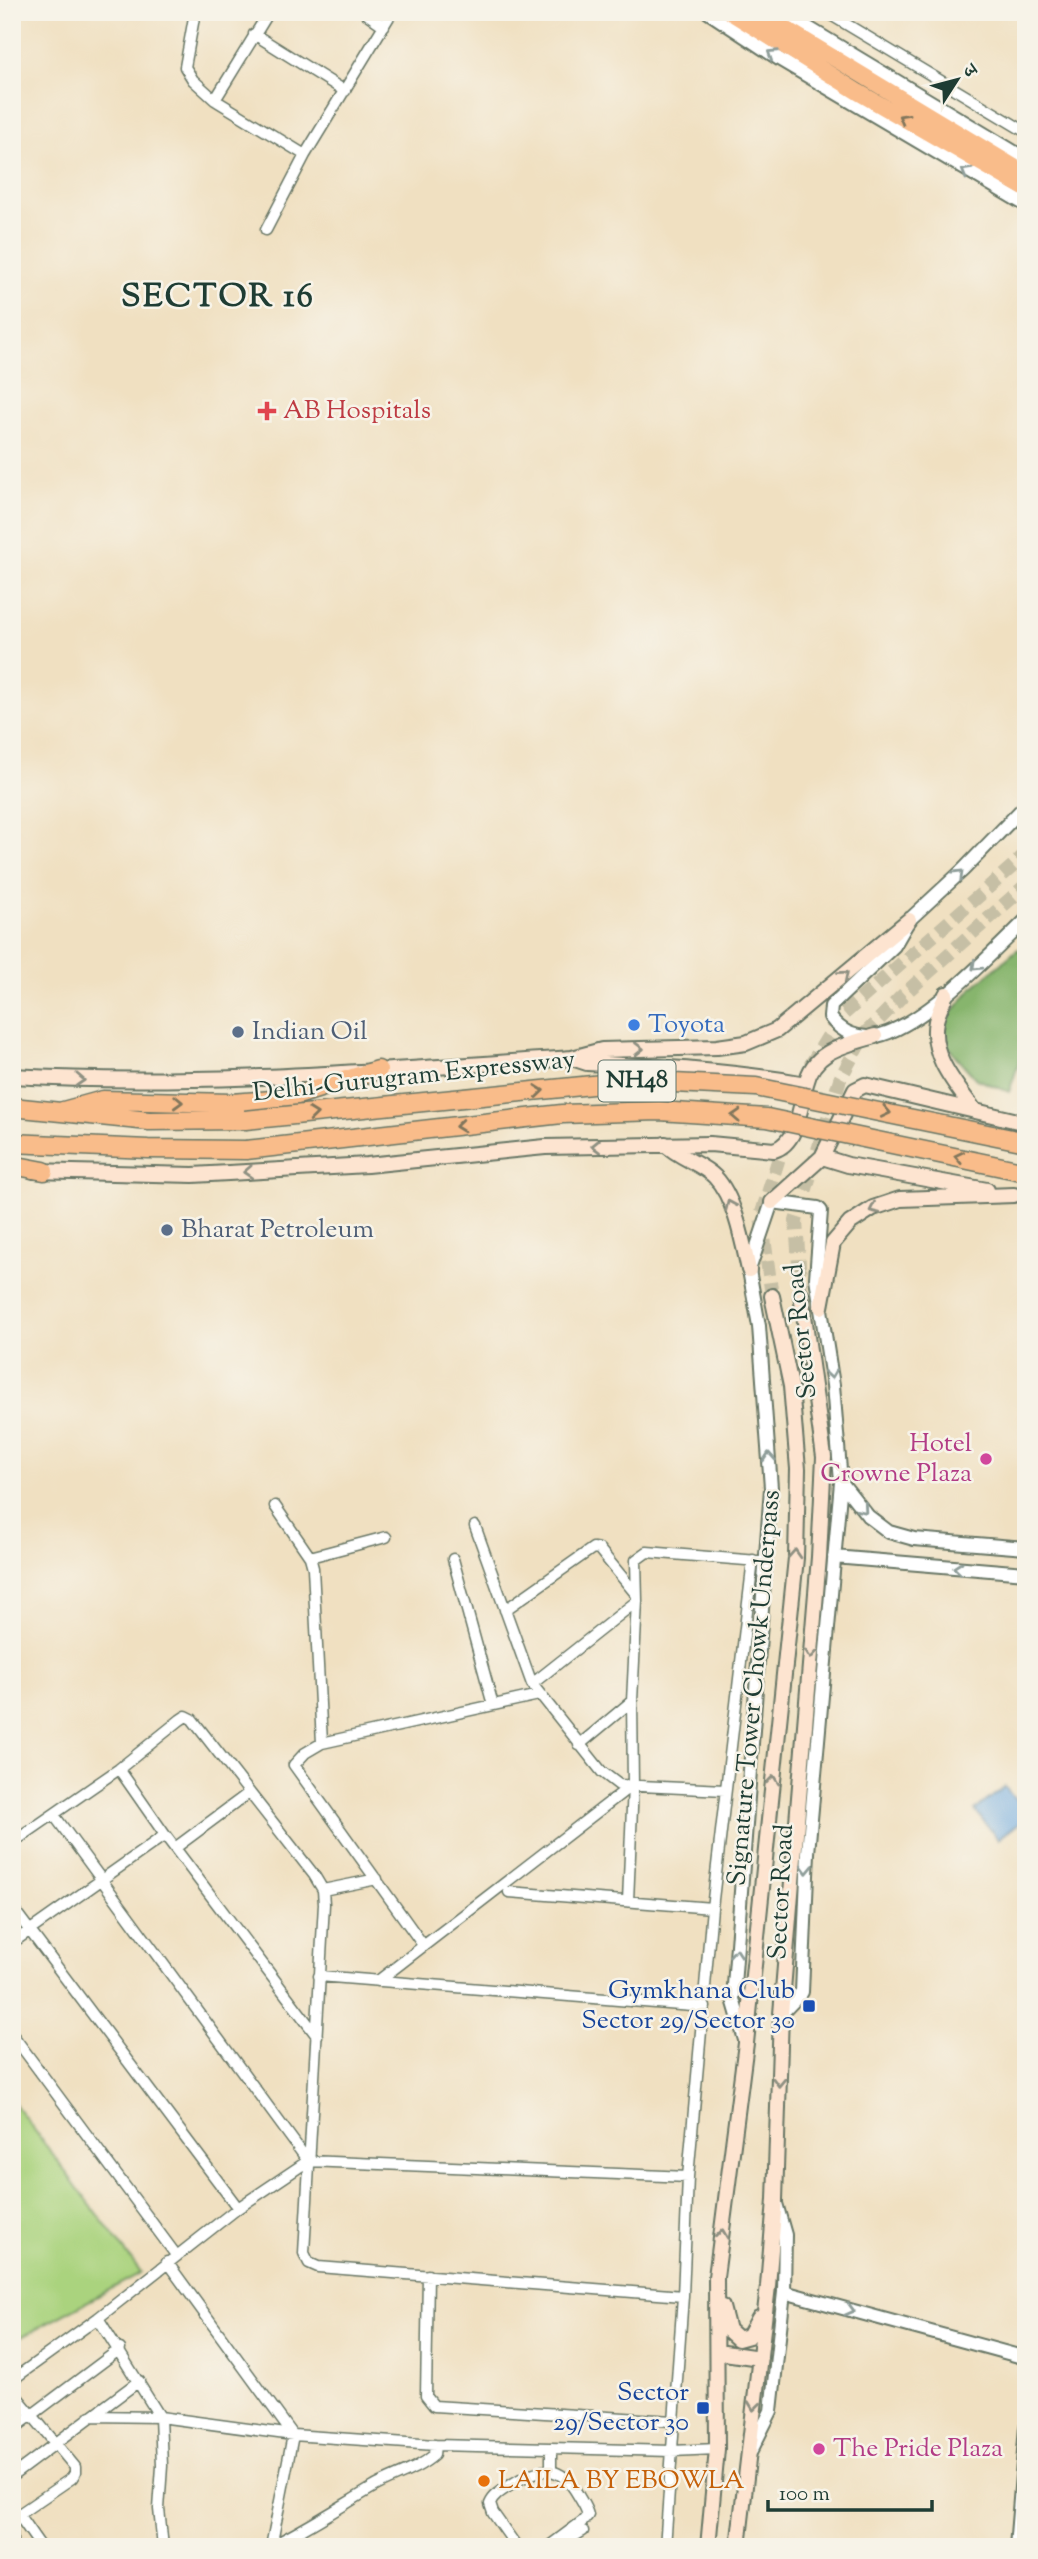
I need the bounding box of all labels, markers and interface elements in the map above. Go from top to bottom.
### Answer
north arrow [922,46,992,116]
one-way arrow [767,50,780,62]
text: उ [954,58,983,84]
one-way arrow [898,113,911,126]
one-way arrow [961,167,974,180]
district label: SECTOR 16 [121,274,315,322]
place label: AB Hospitals [283,393,431,430]
marker: AB Hospitals [257,401,277,421]
one-way arrow [951,869,964,882]
one-way arrow [971,958,984,971]
one-way arrow [836,970,848,983]
place label: Toyota [648,1007,725,1044]
place label: Indian Oil [252,1014,367,1051]
marker: Toyota [626,1017,642,1033]
marker: Indian Oil [230,1024,246,1040]
street label: Delhi-Gurugram Expressway [251,1042,577,1112]
one-way arrow [634,1042,645,1057]
road number: NH48 [598,1060,676,1101]
one-way arrow [75,1073,86,1088]
one-way arrow [533,1083,545,1098]
one-way arrow [173,1095,184,1110]
one-way arrow [880,1103,892,1118]
one-way arrow [307,1106,318,1121]
one-way arrow [730,1109,741,1124]
one-way arrow [454,1118,465,1133]
one-way arrow [591,1138,601,1154]
one-way arrow [953,1151,965,1166]
one-way arrow [242,1164,253,1179]
one-way arrow [724,1199,738,1212]
one-way arrow [869,1201,881,1215]
place label: Bharat Petroleum [181,1212,374,1249]
marker: Bharat Petroleum [159,1222,175,1238]
street label: Sector Road [776,1261,828,1401]
one-way arrow [823,1368,838,1380]
place label: Hotel Crowne Plaza [820,1426,972,1493]
one-way arrow [762,1451,777,1462]
marker: Hotel Crowne Plaza [978,1451,994,1467]
street label: Signature Tower Chowk Underpass [719,1489,791,1887]
one-way arrow [855,1501,867,1514]
one-way arrow [788,1548,803,1559]
one-way arrow [952,1561,963,1576]
one-way arrow [804,1649,819,1660]
one-way arrow [765,1775,780,1786]
street label: Sector Road [760,1823,804,1961]
one-way arrow [799,1864,814,1875]
one-way arrow [728,1947,743,1958]
place label: Gymkhana Club Sector 29/Sector 30 [581,1973,795,2040]
marker: Gymkhana Club Sector 29/Sector 30 [801,1998,817,2014]
one-way arrow [771,2077,786,2088]
one-way arrow [714,2228,729,2240]
one-way arrow [844,2302,856,2316]
place label: Sector 29/Sector 30 [553,2375,689,2442]
marker: Sector 29/Sector 30 [695,2400,711,2416]
one-way arrow [747,2401,762,2412]
place label: The Pride Plaza [833,2431,1003,2468]
marker: The Pride Plaza [811,2441,827,2457]
place label: LAILA BY EBOWLA [498,2463,745,2500]
scale bar [768,2468,933,2512]
marker: LAILA BY EBOWLA [476,2473,492,2489]
text: 100 m [779,2480,830,2510]

